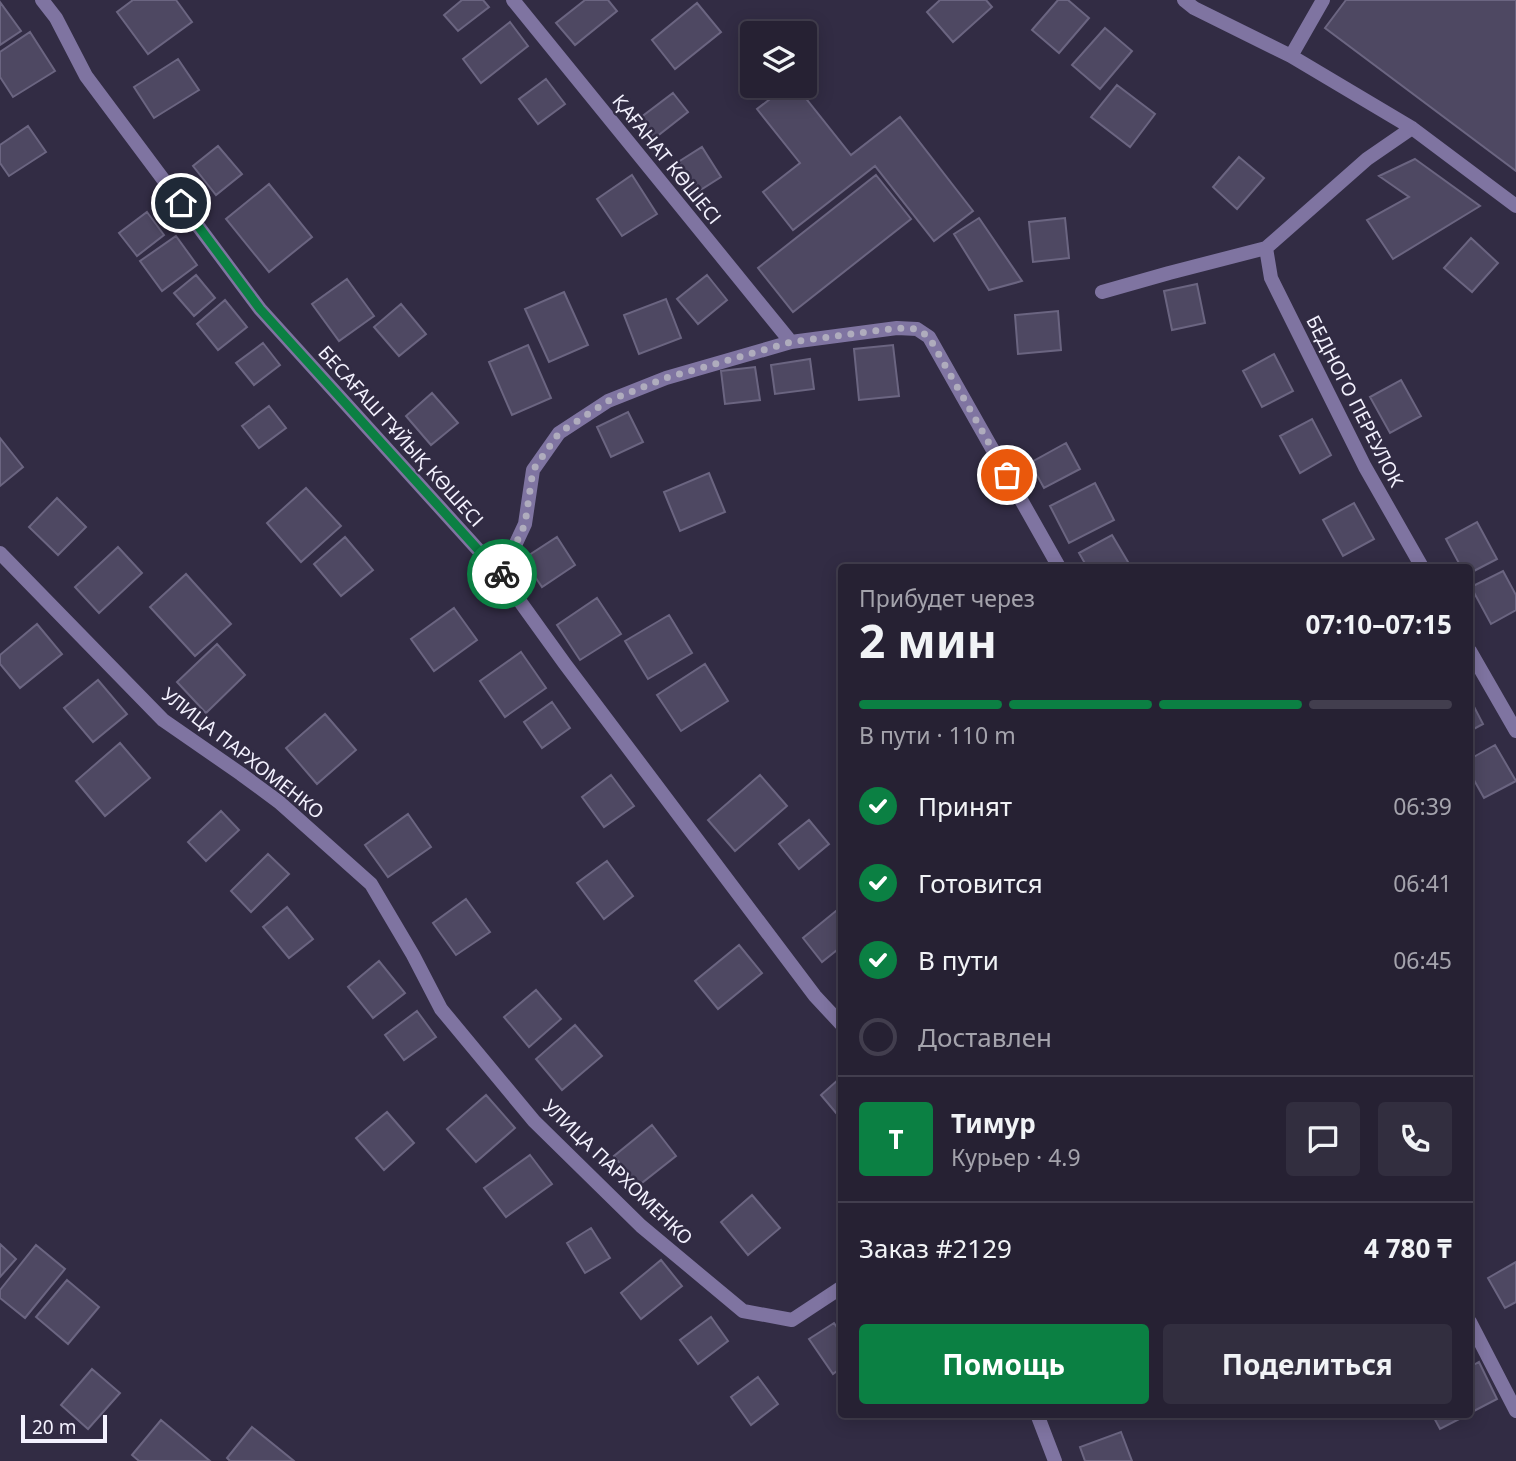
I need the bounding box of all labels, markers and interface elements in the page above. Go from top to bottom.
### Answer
map controls [740,21,817,98]
button: layers [740,21,817,98]
street label: ҚАҒАНАТ КӨШЕСІ [607,89,727,229]
pin [151,173,211,233]
icon: home [162,184,200,222]
street label: БЕДНОГО ПЕРЕУЛОК [1300,311,1410,491]
street label: БЕСАҒАШ ТҰЙЫҚ КӨШЕСІ [313,340,489,532]
pin [977,445,1037,505]
icon: bag [988,456,1026,494]
courier [467,539,537,609]
icon: bike [483,555,521,593]
text: Прибудет через [859,582,1035,614]
text: 07:10–07:15 [1305,606,1452,642]
text: 2 мин [859,609,997,671]
street label: УЛИЦА ПАРХОМЕНКО [157,681,329,825]
text: В пути · 110 m [859,719,1016,751]
icon: check [859,787,897,825]
text: Принят [918,788,1012,824]
text: 06:39 [1393,790,1452,822]
icon: check [859,864,897,902]
text: Готовится [918,865,1043,901]
text: 06:41 [1393,867,1452,899]
icon: check [859,941,897,979]
text: В пути [918,942,999,978]
text: 06:45 [1393,944,1452,976]
text: Доставлен [918,1019,1052,1055]
street label: УЛИЦА ПАРХОМЕНКО [537,1094,699,1250]
button: chat [1286,1102,1360,1176]
button: phone [1378,1102,1452,1176]
text: Тимур [951,1105,1036,1141]
text: Т [888,1121,904,1157]
text: Курьер · 4.9 [951,1141,1081,1173]
text: Заказ #2129 [859,1230,1012,1266]
text: 4 780 ₸ [1364,1230,1452,1266]
button: Помощь [859,1324,1149,1404]
button: Поделиться [1163,1324,1452,1404]
scale bar [21,1412,107,1444]
text: 20 m [32,1414,76,1440]

